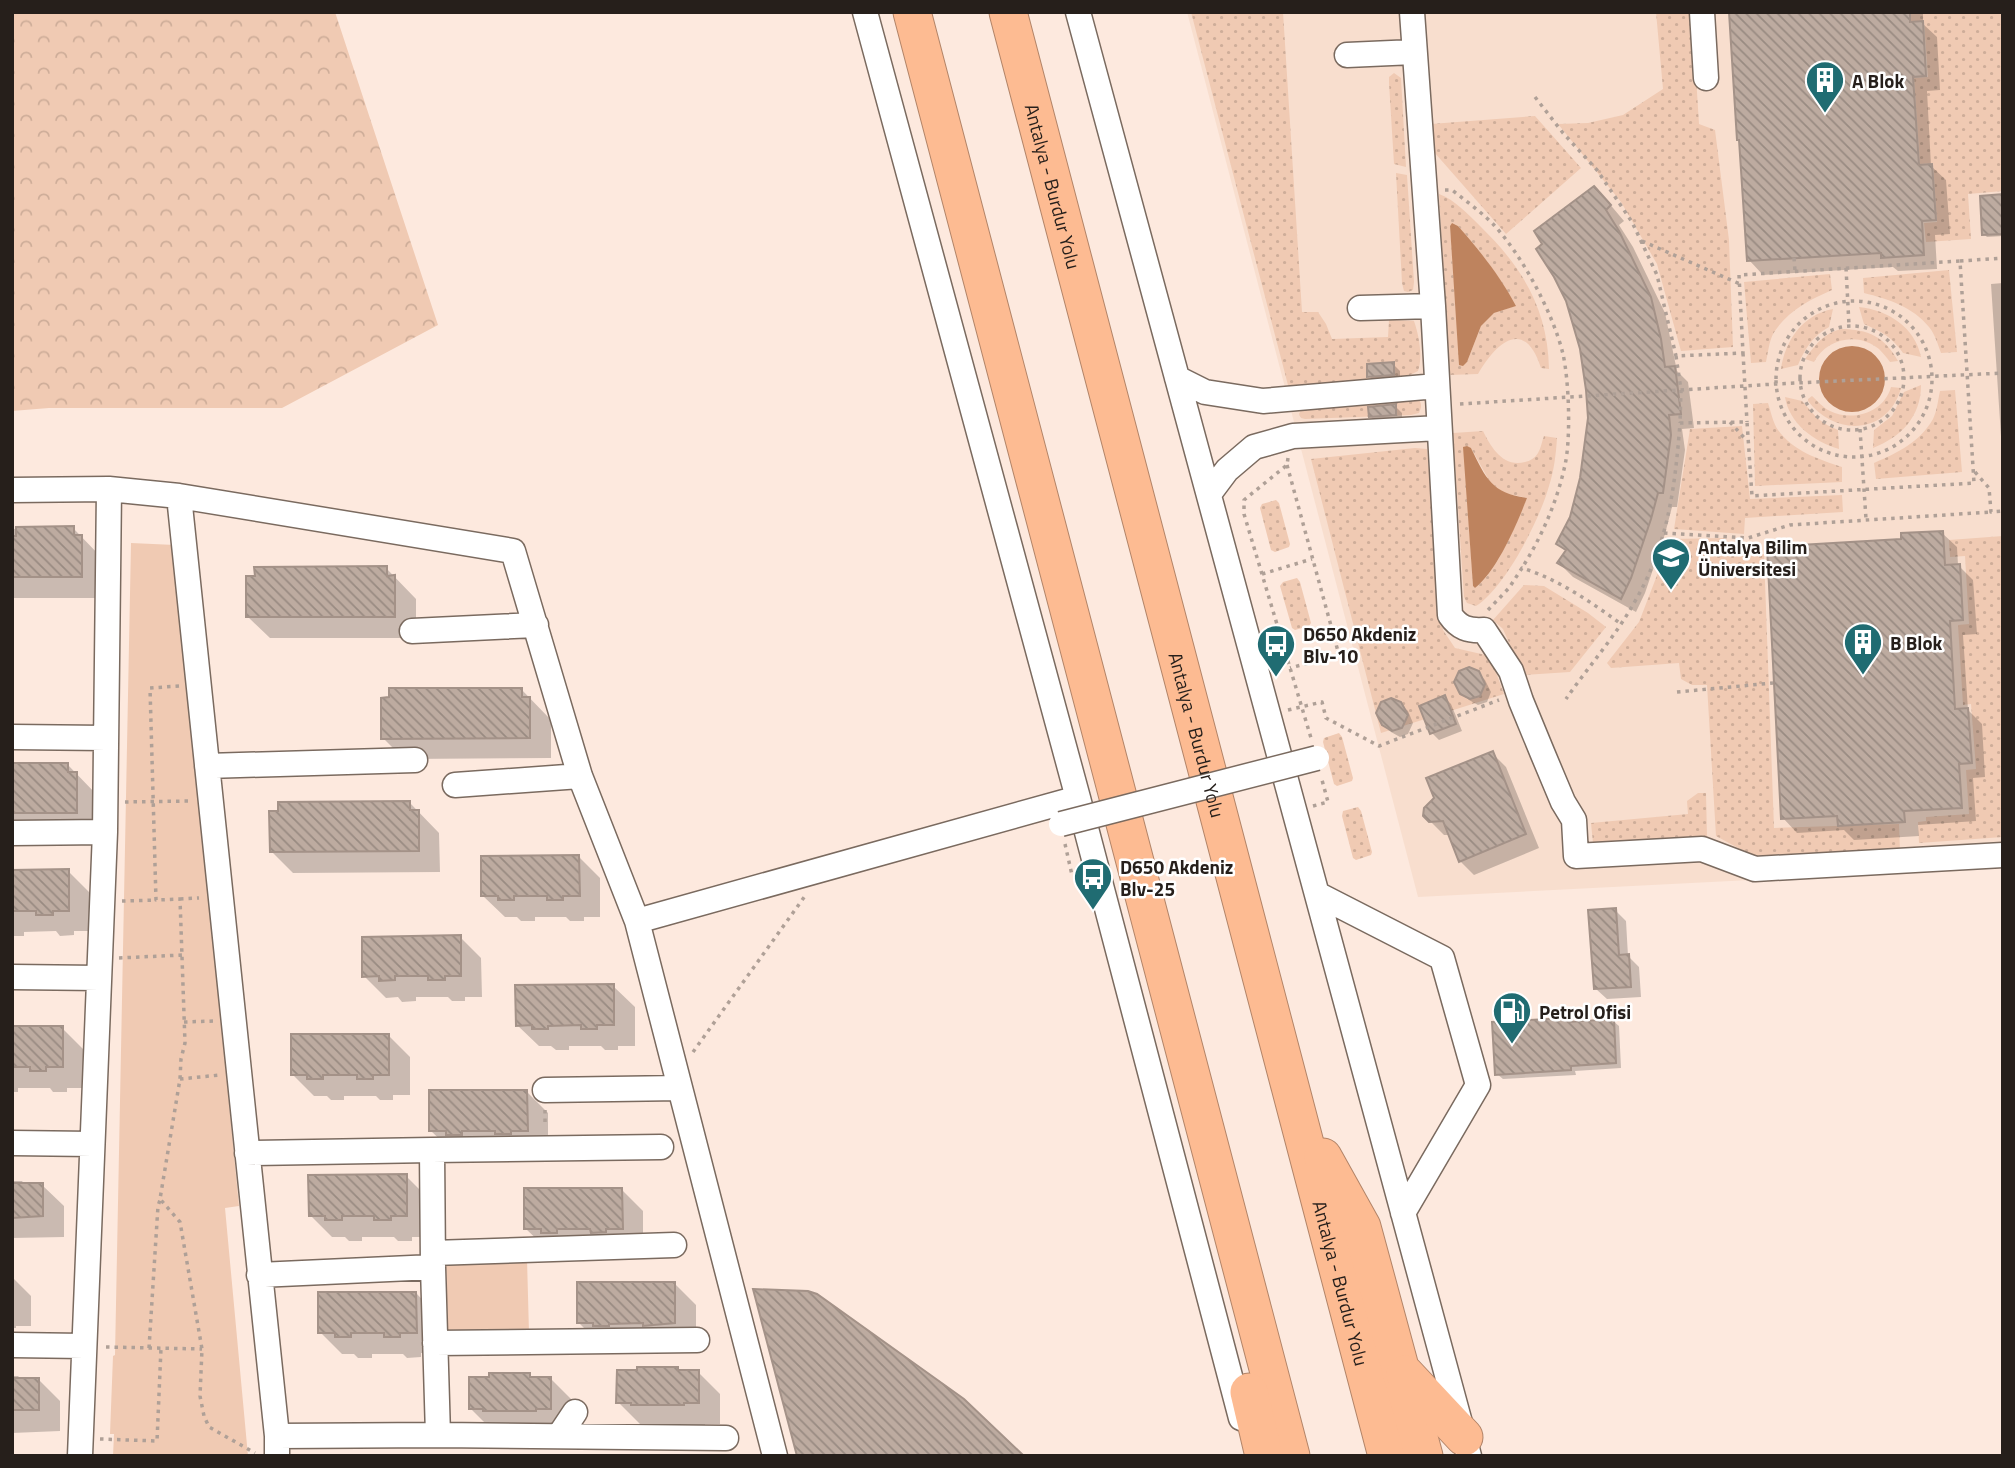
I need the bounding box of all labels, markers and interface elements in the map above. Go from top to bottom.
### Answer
building icon: A Blok [1804,59,1846,114]
place label: A Blok [1852,66,1904,95]
street label: Antalya - Burdur Yolu [1018,100,1089,272]
place label: Antalya Bilim Üniversitesi [1698,532,1807,583]
school or university icon: Antalya Bilim Üniversitesi [1650,536,1692,591]
place label: D650 Akdeniz Blv-10 [1303,619,1416,670]
building icon: B Blok [1842,621,1884,676]
bus stop icon: D650 Akdeniz Blv-10 [1255,623,1297,678]
place label: B Blok [1890,628,1943,657]
street label: Antalya - Burdur Yolu [1162,649,1233,820]
place label: D650 Akdeniz Blv-25 [1120,852,1233,903]
bus stop icon: D650 Akdeniz Blv-25 [1072,856,1114,911]
fuel station icon: Petrol Ofisi [1491,990,1533,1045]
place label: Petrol Ofisi [1539,997,1631,1026]
street label: Antalya - Burdur Yolu [1306,1197,1377,1369]

